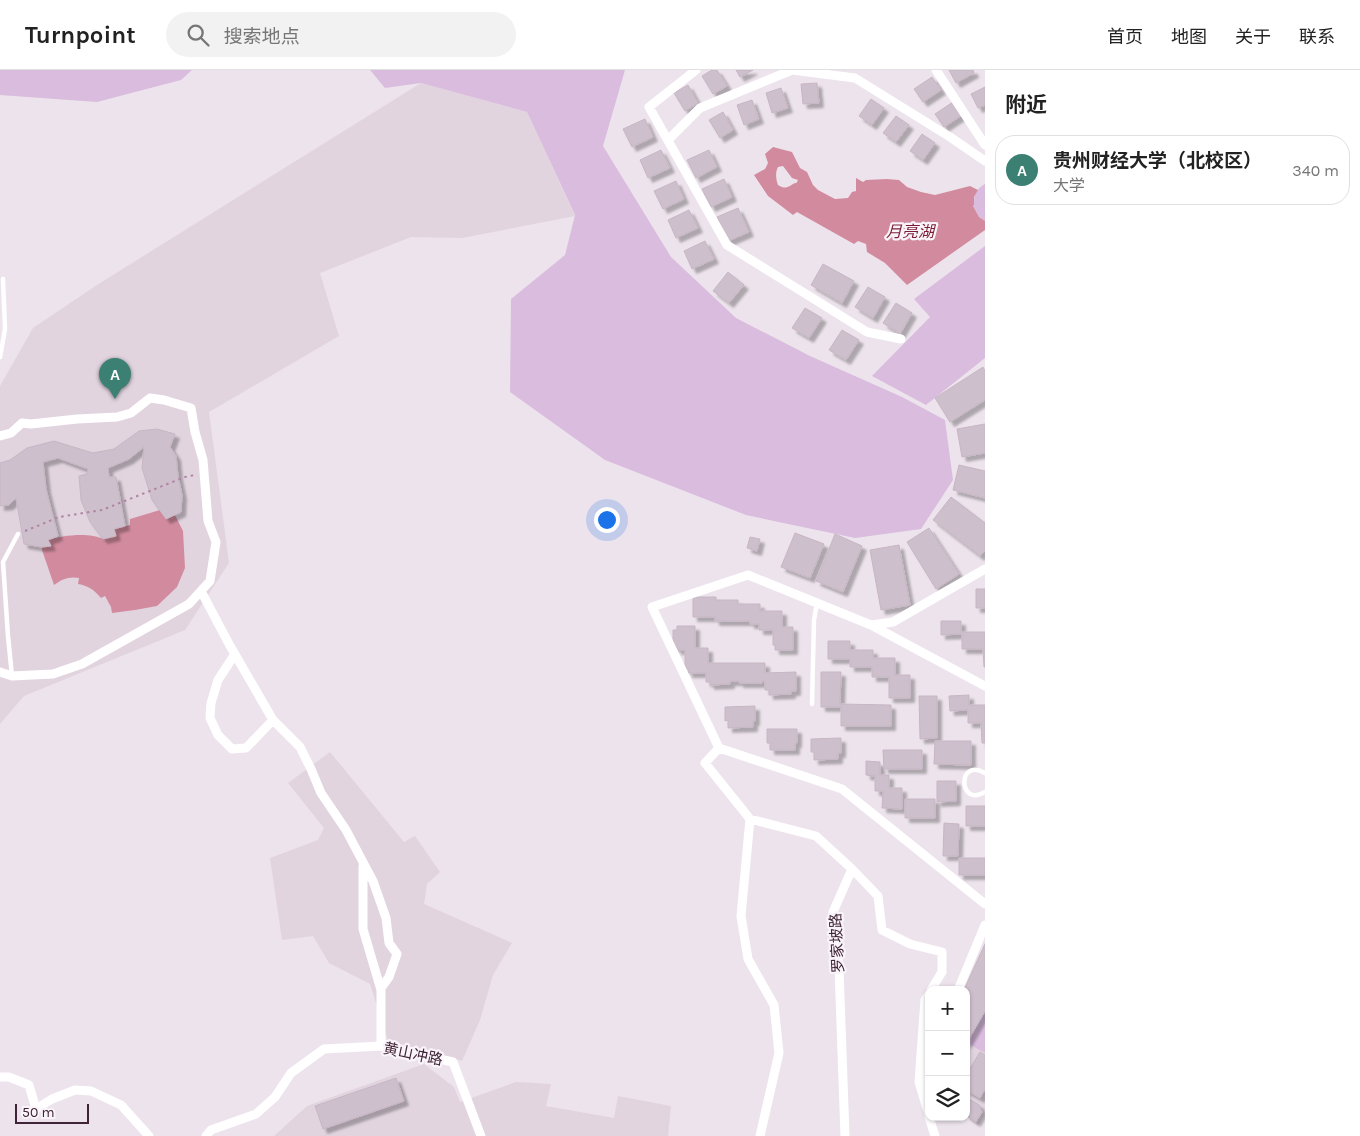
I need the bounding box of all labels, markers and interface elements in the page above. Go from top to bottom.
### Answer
search box [166,12,516,57]
text: Turnpoint [25,21,136,49]
icon: search [184,21,212,49]
text: 搜索地点 [224,26,300,48]
text: 首页 [1107,26,1143,48]
text: 地图 [1171,26,1207,48]
text: 关于 [1235,26,1271,48]
text: 联系 [1299,26,1335,48]
text: 附近 [1005,93,1047,117]
text: 贵州财经大学（北校区） [1053,150,1262,172]
text: A [1017,161,1027,180]
text: 340 m [1292,161,1339,180]
text: 大学 [1053,176,1085,195]
water label: 月亮湖 [886,222,937,241]
pin: A [99,358,131,399]
your location [594,507,620,533]
street label: 罗家坡路 [826,913,848,973]
map controls [925,986,970,1121]
button: + [925,986,970,1031]
button: − [925,1031,970,1076]
street label: 黄山冲路 [382,1039,444,1069]
button: layers [925,1076,970,1121]
scale bar [15,1101,89,1124]
text: 50 m [22,1104,55,1121]

